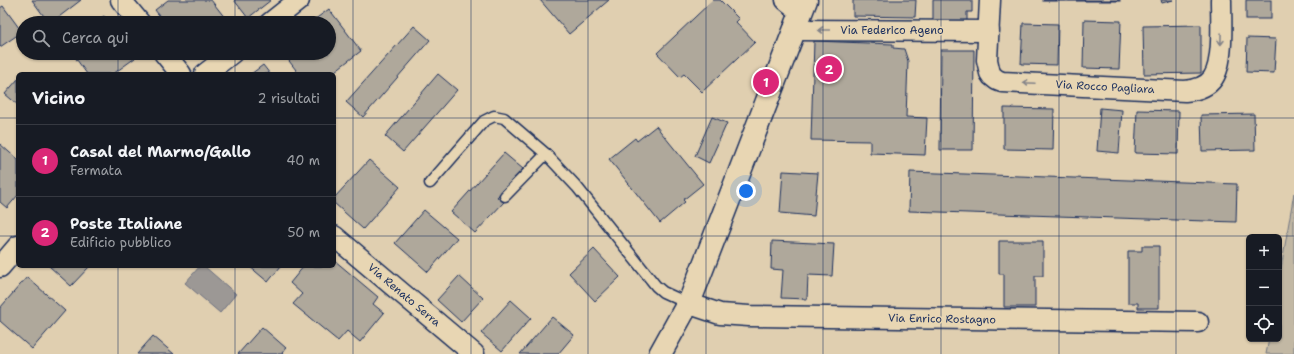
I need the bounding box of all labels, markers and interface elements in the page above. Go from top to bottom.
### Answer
search box [16,16,336,60]
street label: Via Federico Ageno [840,23,944,38]
one-way arrow [818,26,831,34]
icon: search [30,27,52,49]
text: Cerca qui [62,28,129,48]
one-way arrow [1217,32,1224,45]
pin: 2 [816,54,842,84]
pin: 1 [753,67,779,97]
street label: Via Rocco Pagliara [1055,77,1155,97]
one-way arrow [1023,80,1036,87]
text: Vicino [32,87,85,109]
text: 2 risultati [257,90,320,107]
text: Casal del Marmo/Gallo [70,142,251,162]
text: 1 [42,152,48,169]
text: 40 m [286,152,320,169]
text: Fermata [70,162,122,179]
your location [736,181,756,201]
text: Poste Italiane [70,214,183,234]
text: 2 [40,224,50,241]
text: 50 m [287,224,320,241]
text: Edificio pubblico [70,234,171,251]
map controls [1246,234,1282,342]
button: + [1246,234,1282,270]
street label: Via Renato Serra [364,260,444,330]
button: − [1246,270,1282,306]
button: locate [1246,306,1282,342]
street label: Via Enrico Rostagno [888,311,996,327]

